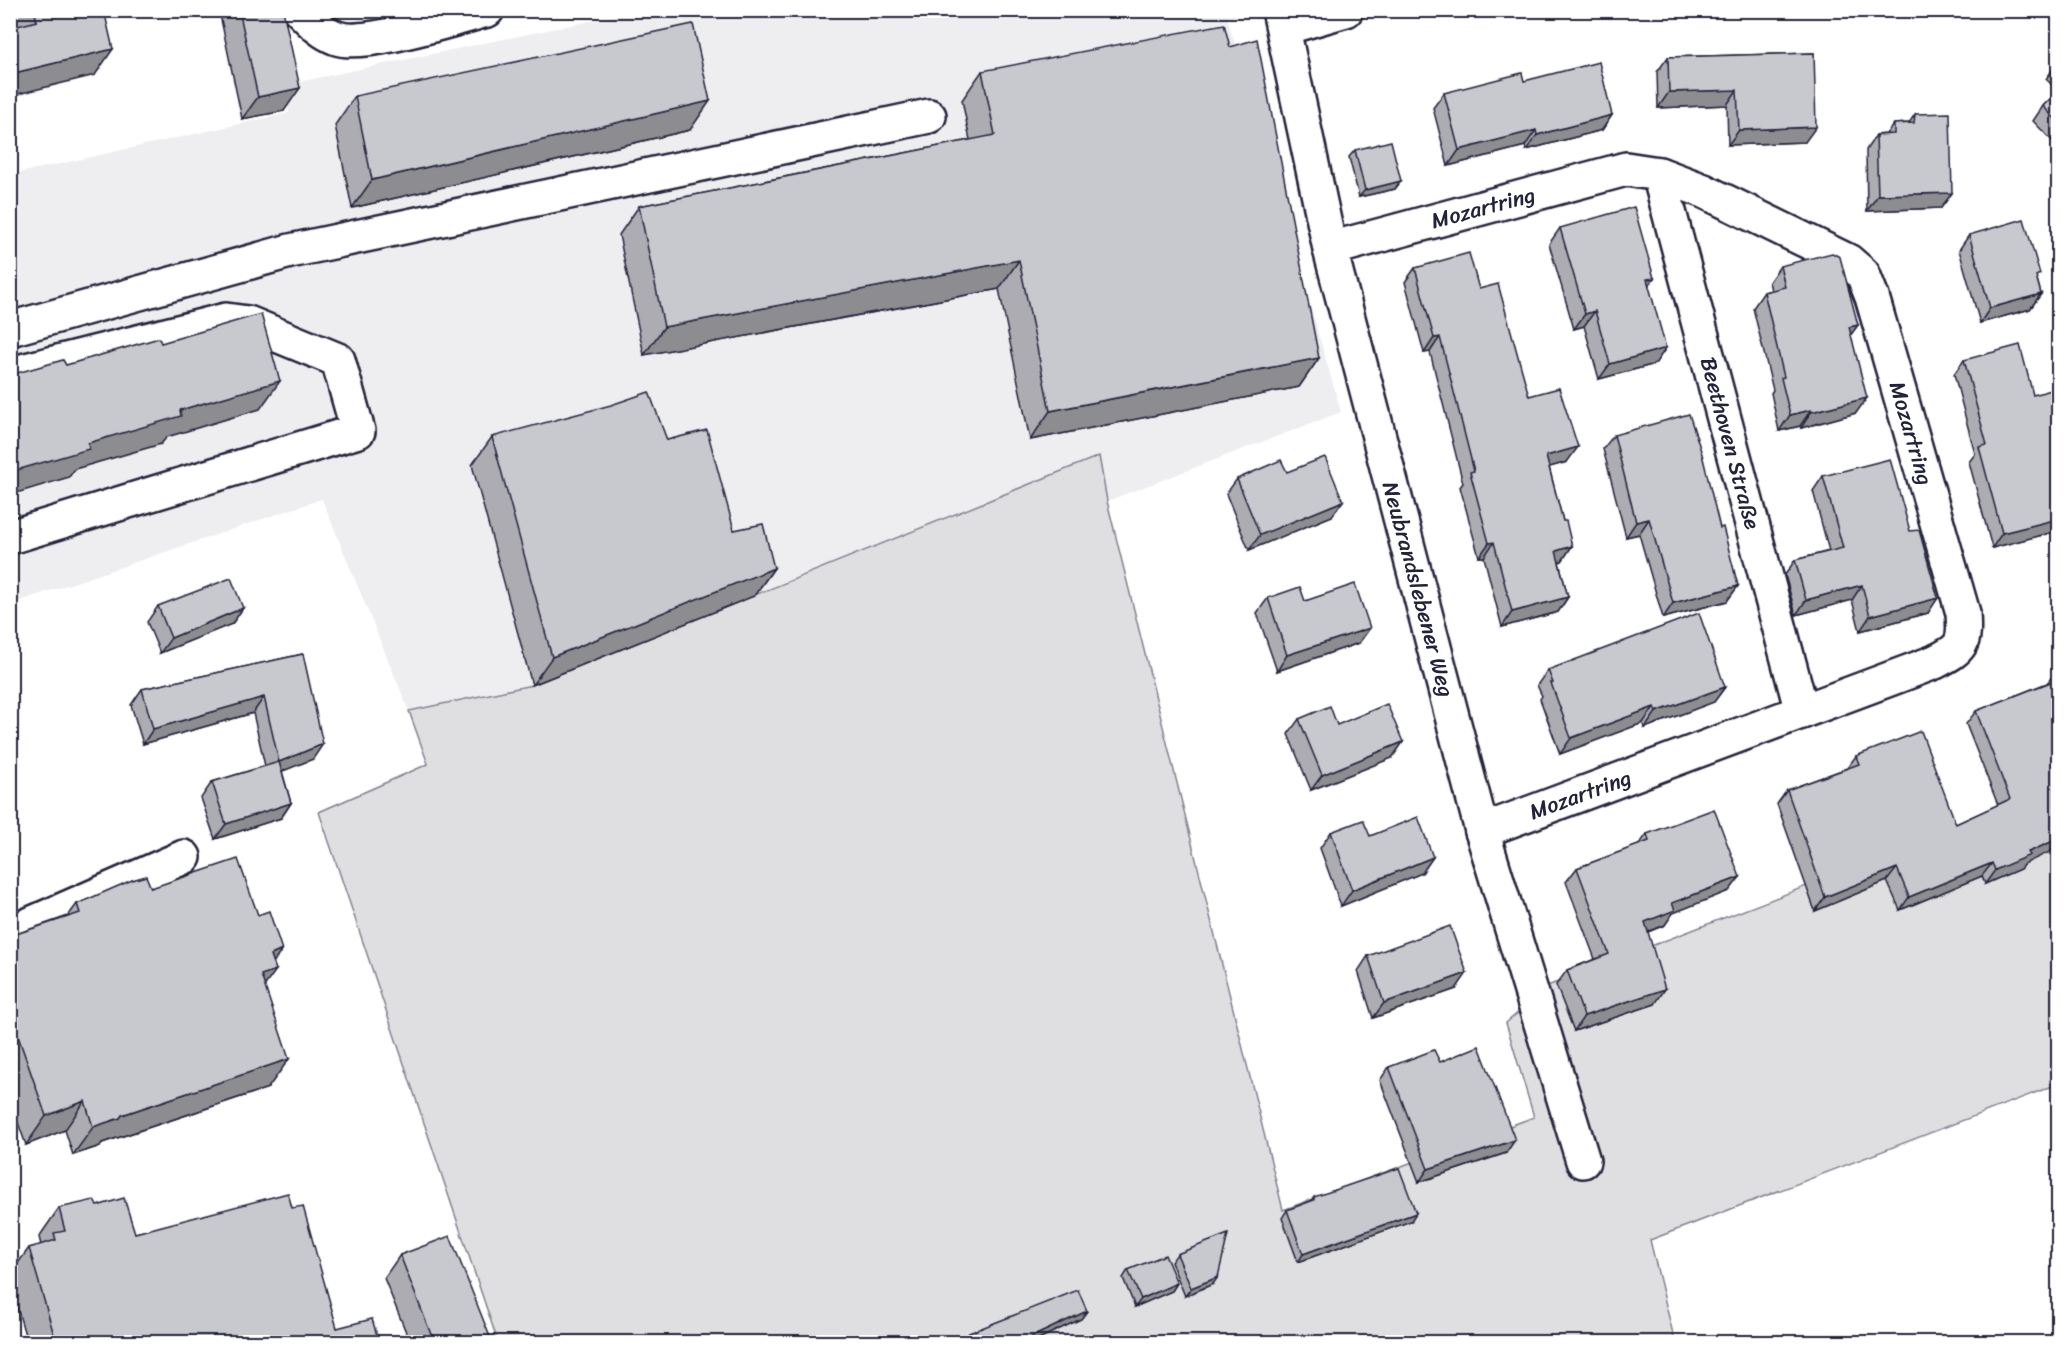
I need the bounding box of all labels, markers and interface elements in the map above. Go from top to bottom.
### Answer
street label: Mozartring [1427,175,1540,240]
street label: Beethoven Straße [1689,353,1772,534]
street label: Mozartring [1878,377,1945,490]
street label: Neubrandslebener Weg [1371,477,1466,701]
street label: Mozartring [1523,758,1637,831]

